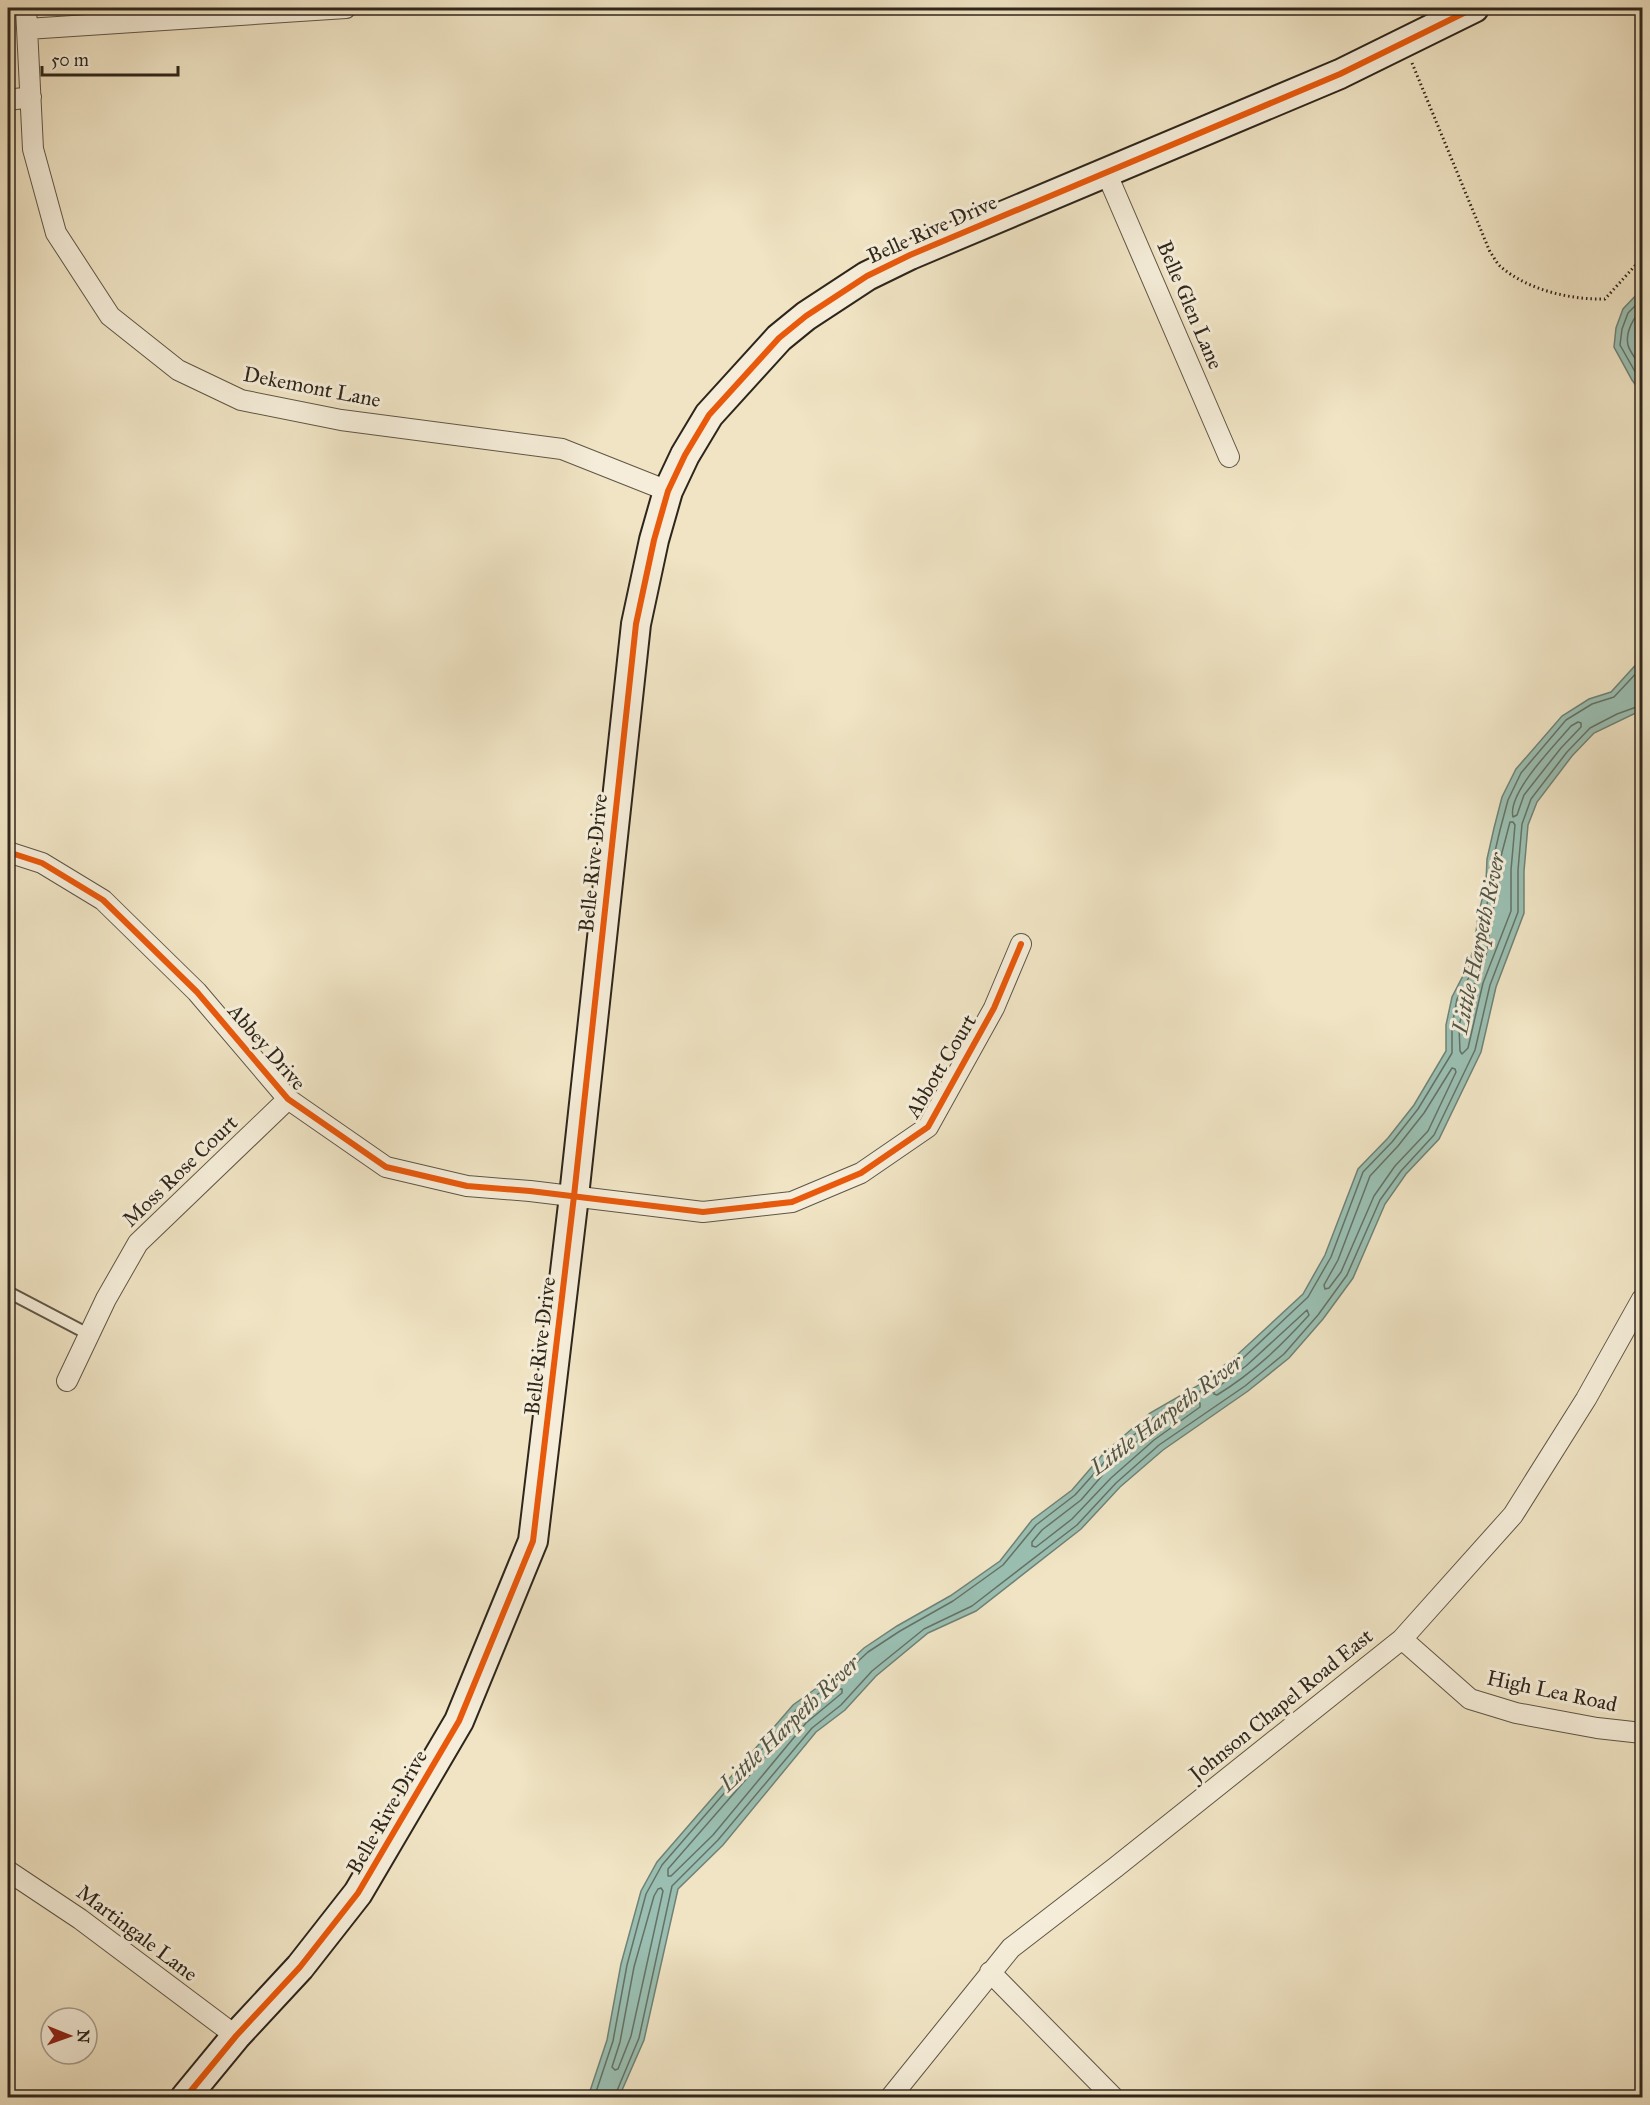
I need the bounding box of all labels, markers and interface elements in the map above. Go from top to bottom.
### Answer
scale bar [42,39,178,77]
text: 50 m [51,49,89,71]
street label: Belle Rive Drive [863,189,1001,269]
street label: Belle Glen Lane [1151,237,1229,373]
street label: Dekemont Lane [241,361,383,413]
street label: Belle Rive Drive [573,792,613,934]
water label: Little Harpeth River [1446,849,1511,1037]
street label: Abbey Drive [222,998,312,1096]
street label: Abbott Court [899,1009,982,1123]
street label: Moss Rose Court [117,1109,243,1232]
street label: Belle Rive Drive [519,1275,561,1417]
water label: Little Harpeth River [1084,1347,1249,1481]
street label: Johnson Chapel Road East [1182,1623,1378,1788]
water label: Little Harpeth River [713,1648,866,1798]
street label: High Lea Road [1485,1665,1620,1718]
street label: Belle Rive Drive [341,1745,433,1879]
street label: Martingale Lane [71,1879,203,1987]
north arrow [39,2006,99,2066]
text: N [74,2029,93,2044]

